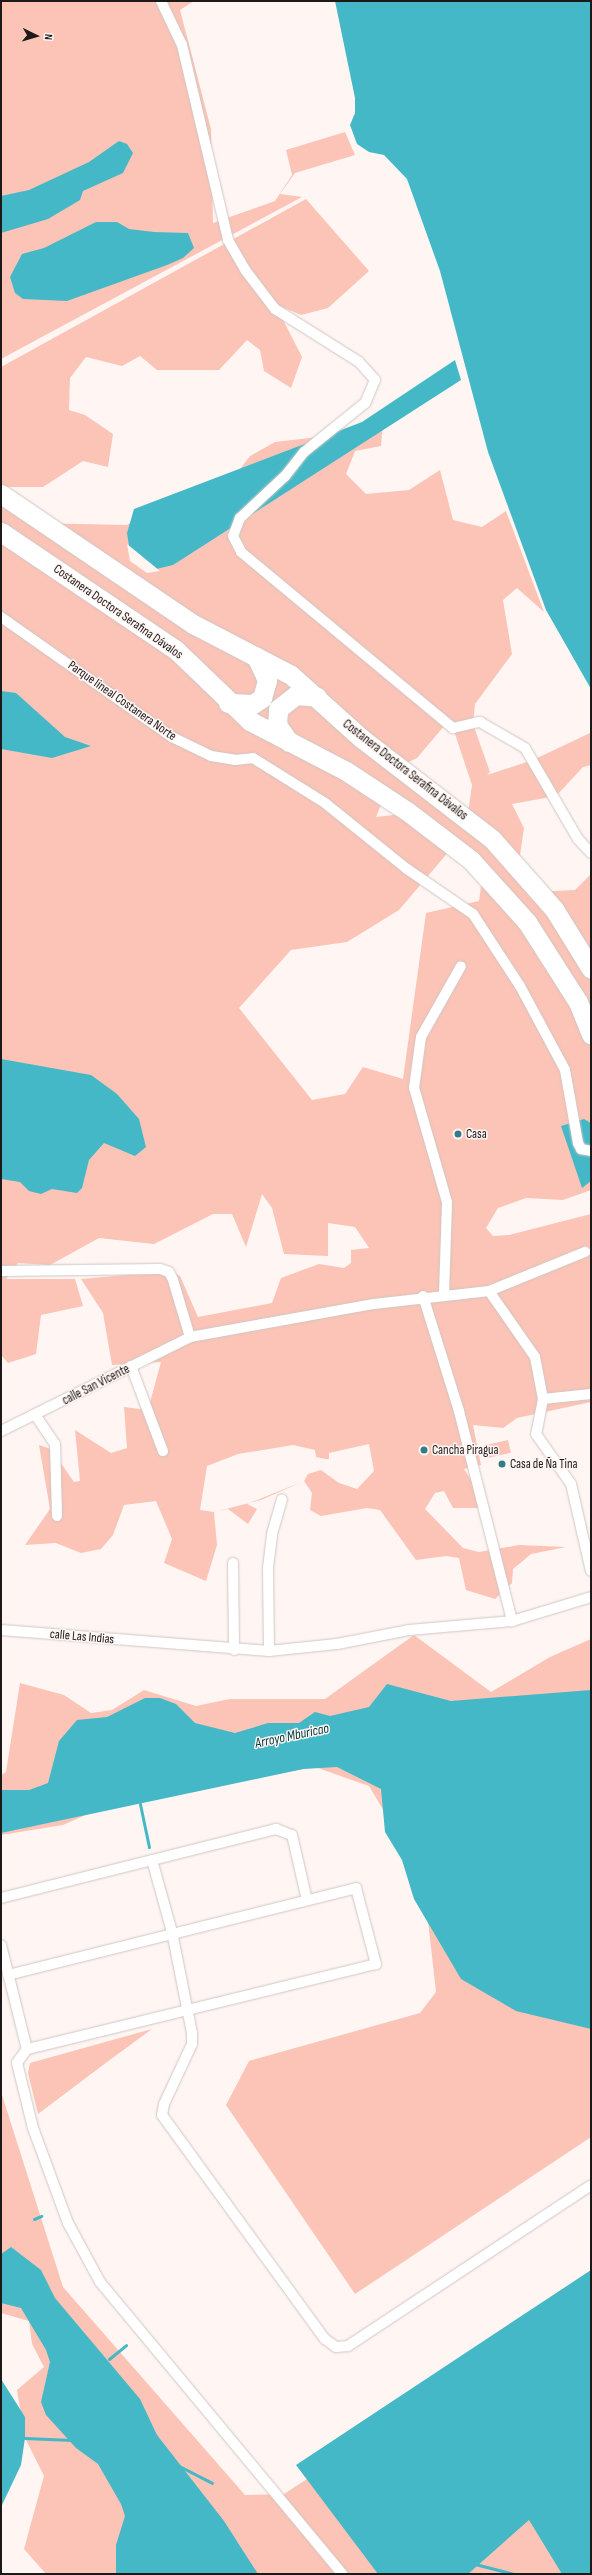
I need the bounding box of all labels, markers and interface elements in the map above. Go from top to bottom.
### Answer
north arrow [16,16,56,56]
text: N [42,34,55,41]
street label: Costanera Doctora Serafina Dávalos [50,561,186,663]
street label: Parque lineal Costanera Norte [65,658,179,744]
street label: Costanera Doctora Serafina Dávalos [339,716,471,824]
place label: Casa [466,1126,487,1142]
marker: Casa [453,1129,463,1139]
street label: calle San Vicente [60,1361,132,1409]
place label: Cancha Piragua [432,1442,499,1458]
marker: Cancha Piragua [419,1445,429,1455]
place label: Casa de Ña Tina [510,1456,577,1472]
marker: Casa de Ña Tina [497,1459,507,1469]
street label: calle Las Indias [49,1626,115,1648]
water label: Arroyo Mburicao [253,1720,331,1752]

